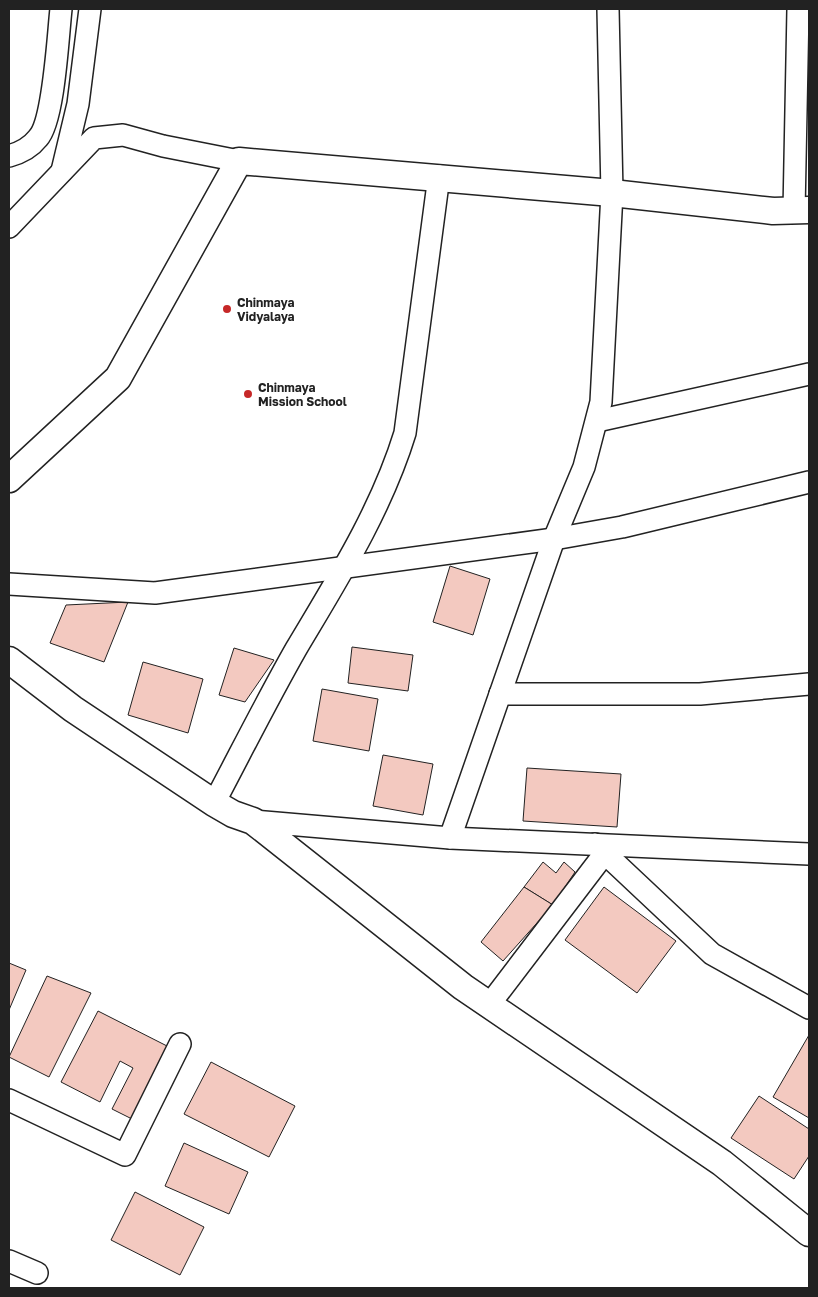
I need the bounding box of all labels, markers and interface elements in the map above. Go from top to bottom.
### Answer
place label: Chinmaya Vidyalaya [237,295,295,324]
marker: Chinmaya Vidyalaya [221,303,233,315]
place label: Chinmaya Mission School [258,380,347,409]
marker: Chinmaya Mission School [242,388,254,400]

